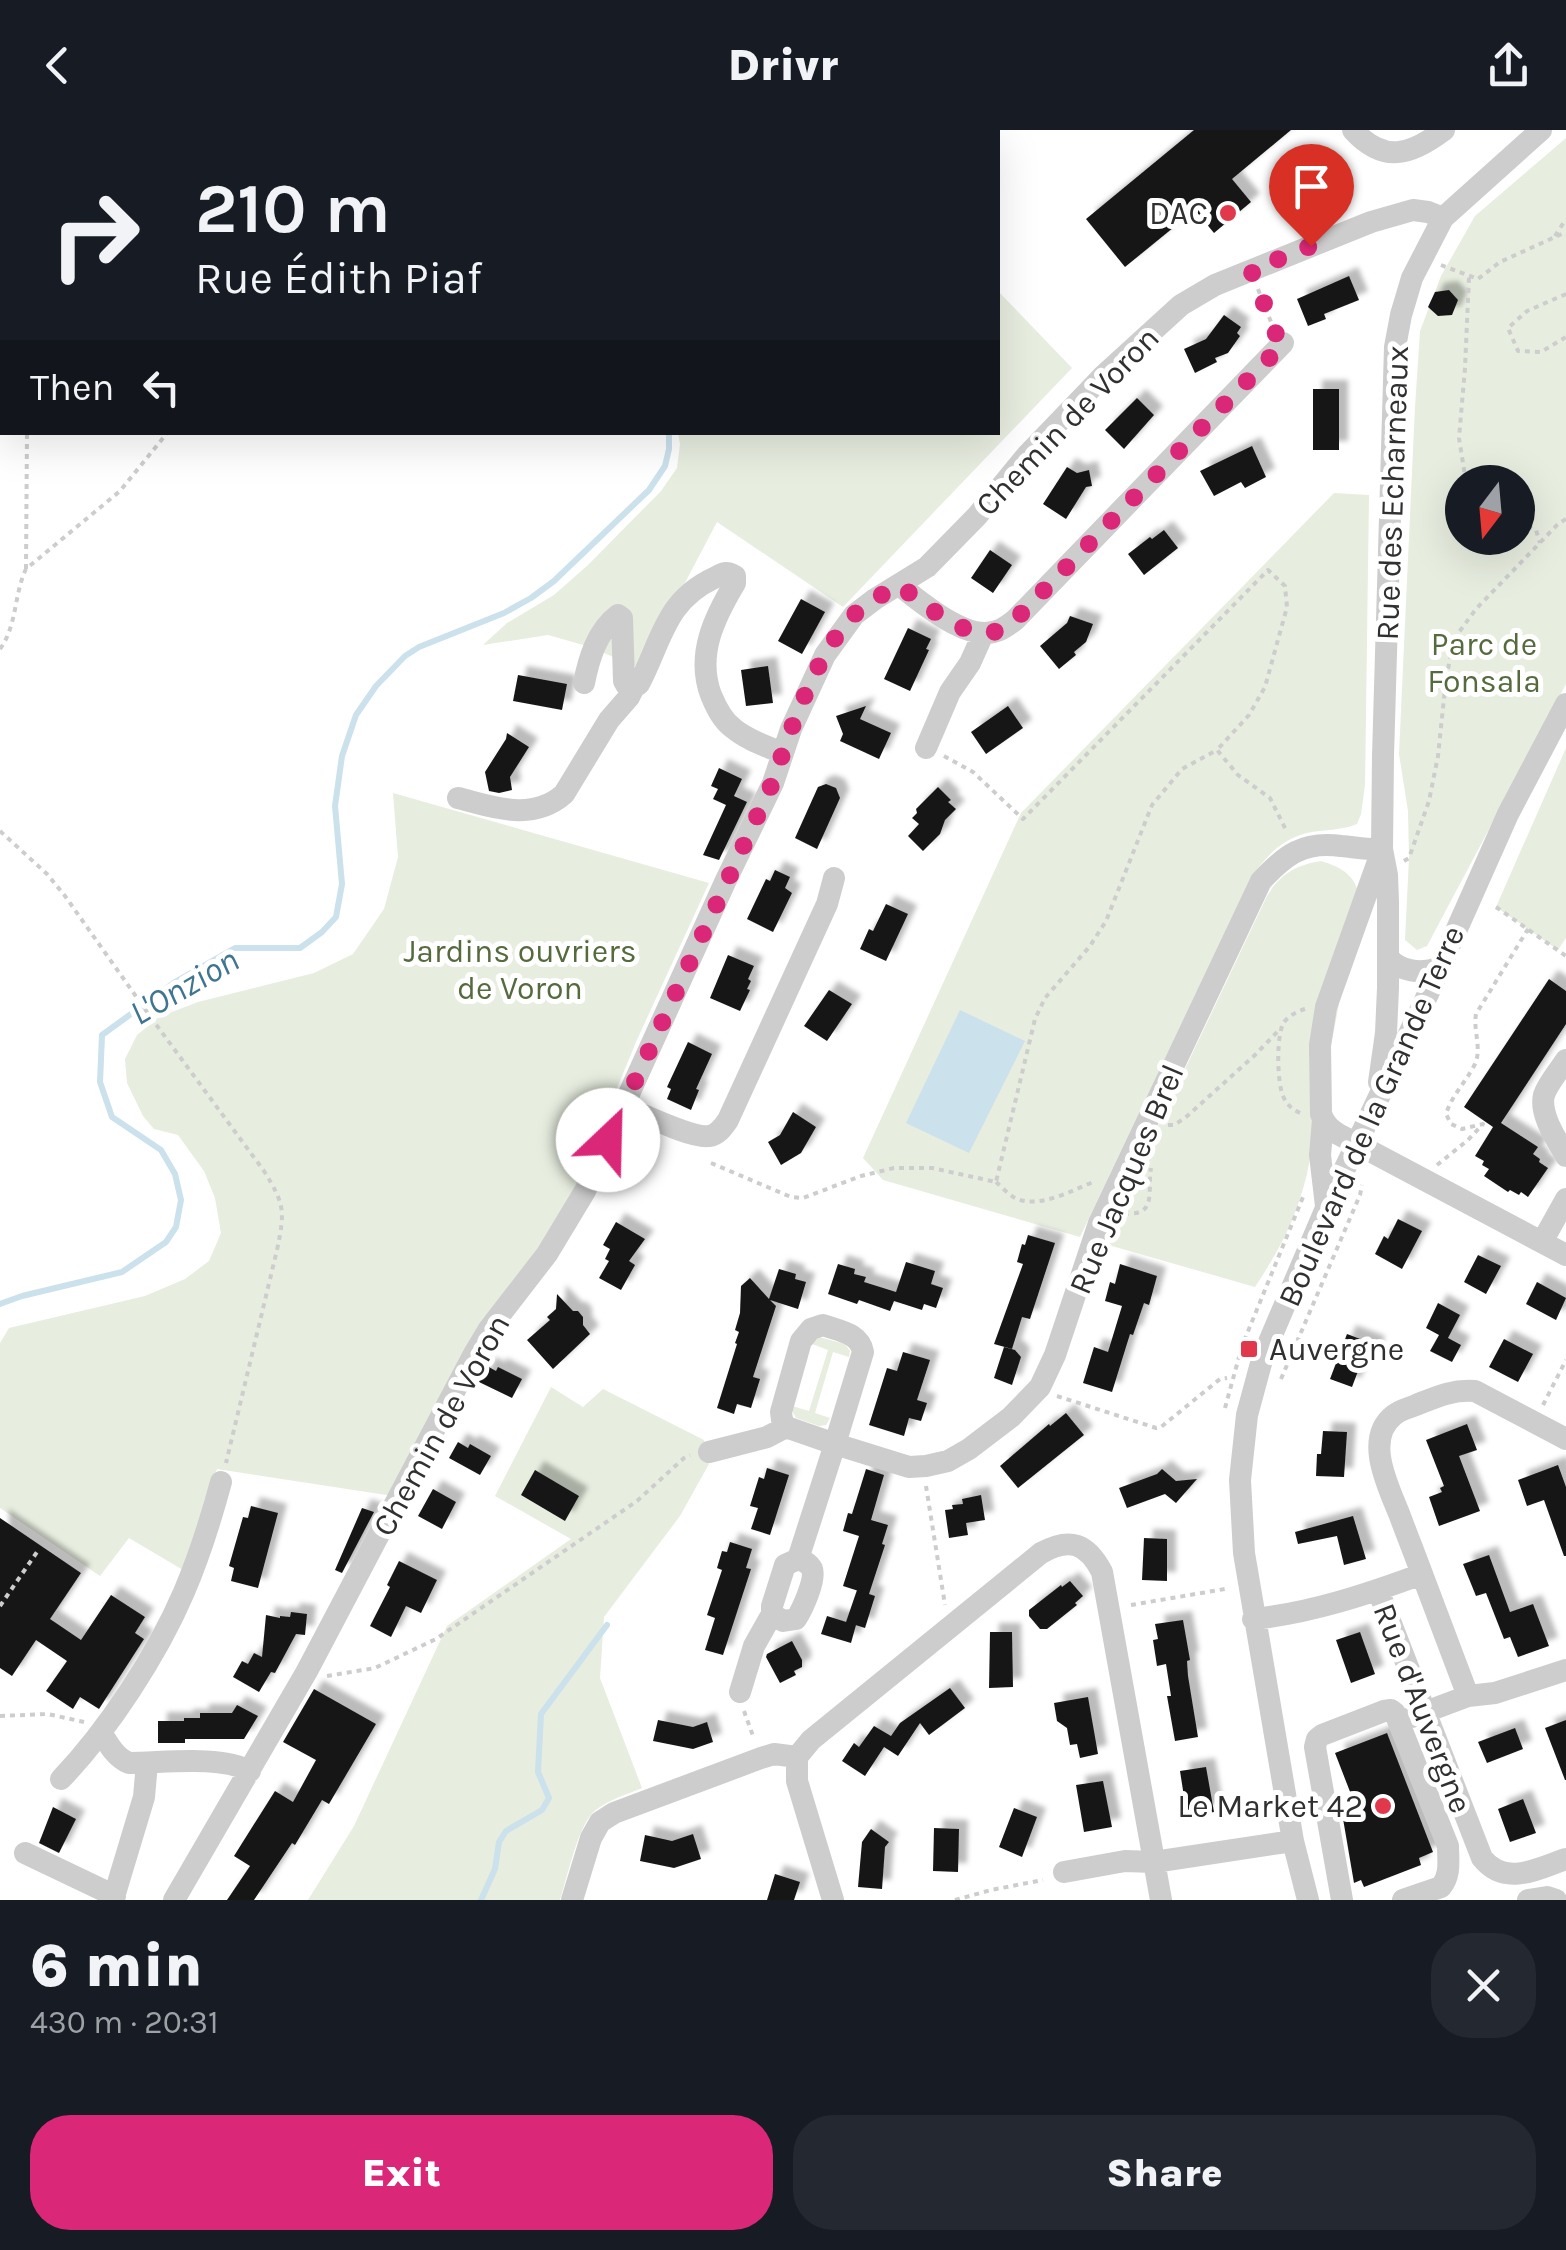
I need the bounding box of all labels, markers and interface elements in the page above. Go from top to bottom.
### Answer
icon: back [30,38,85,93]
icon: share [1481,38,1536,93]
text: Drivr [728,39,838,91]
pin [1269,144,1354,247]
icon: arrive [1284,159,1339,214]
text: 210 m [195,168,391,250]
icon: right [30,170,160,300]
place label: DAC [1149,195,1208,232]
marker: DAC [1217,202,1239,224]
text: Rue Édith Piaf [195,252,482,304]
street label: Chemin de Voron [968,319,1167,523]
street label: Rue des Echarneaux [1369,345,1416,641]
icon: left [134,360,189,415]
text: Then [30,365,114,410]
north arrow [1445,465,1535,555]
map controls [1445,465,1535,555]
park label: Parc de Fonsala [1427,626,1541,700]
street label: Boulevard de la Grande Terre [1271,920,1472,1312]
park label: Jardins ouvriers de Voron [403,933,637,1007]
water label: L'Onzion [123,939,246,1034]
street label: Rue Jacques Brel [1061,1059,1192,1300]
position arrow [556,1088,660,1192]
street label: Chemin de Voron [365,1308,518,1542]
place label: Auvergne [1269,1331,1404,1368]
marker: Auvergne [1238,1338,1260,1360]
street label: Rue d'Auvergne [1366,1598,1479,1818]
place label: Le Market 42 [1177,1788,1363,1825]
marker: Le Market 42 [1372,1795,1394,1817]
text: 6 min [30,1931,203,2001]
button: close [1431,1933,1536,2038]
text: 430 m · 20:31 [30,2004,219,2041]
button: Exit [30,2115,773,2230]
button: Share [793,2115,1536,2230]

